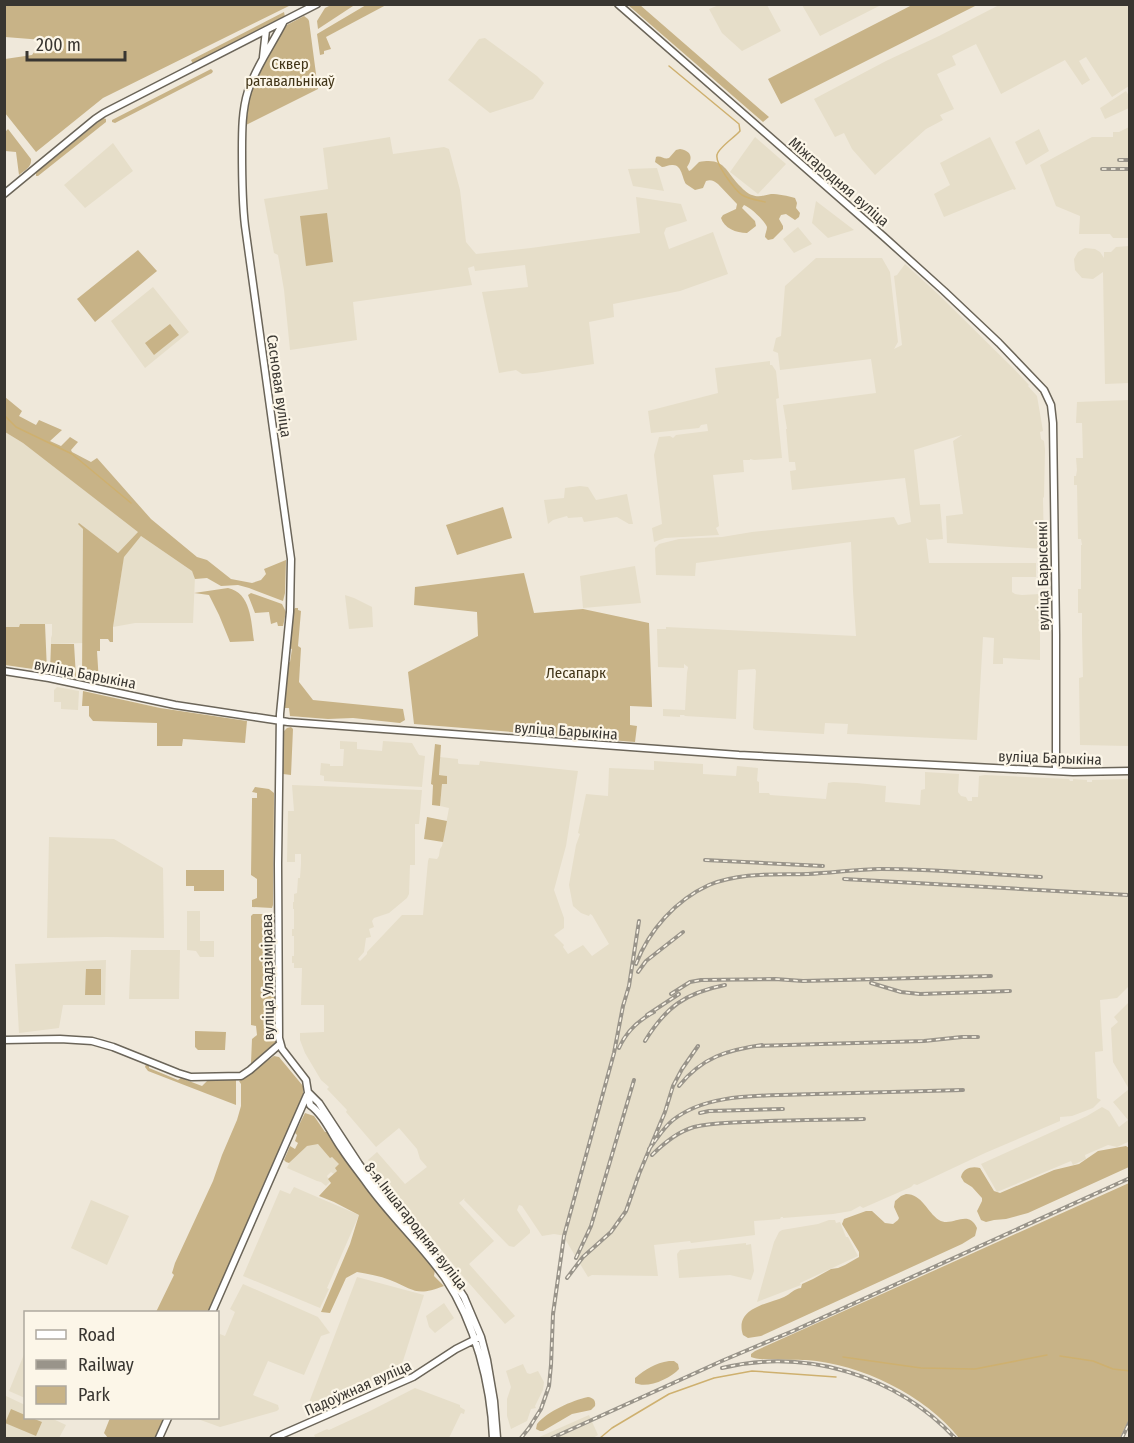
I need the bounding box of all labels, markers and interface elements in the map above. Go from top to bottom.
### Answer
scale bar [27,24,124,62]
text: 200 m [36,34,81,56]
park label: Сквер ратавальнікаў [245,55,335,90]
street label: Міжгародняя вуліца [785,134,893,230]
street label: Сасновая вуліца [263,334,295,438]
street label: вуліца Барысенкі [1033,521,1053,631]
street label: вуліца Барыкіна [32,655,138,693]
park label: Лесапарк [546,664,606,682]
street label: вуліца Барыкіна [514,718,618,744]
street label: вуліца Барыкіна [998,747,1102,769]
street label: вуліца Уладзімірава [258,914,278,1040]
street label: 8-я Іншагародняя вуліца [361,1159,471,1293]
legend [24,1311,219,1419]
text: Road [78,1324,115,1346]
text: Railway [78,1354,134,1376]
street label: Падоўжная вуліца [302,1356,414,1420]
text: Park [78,1384,111,1406]

